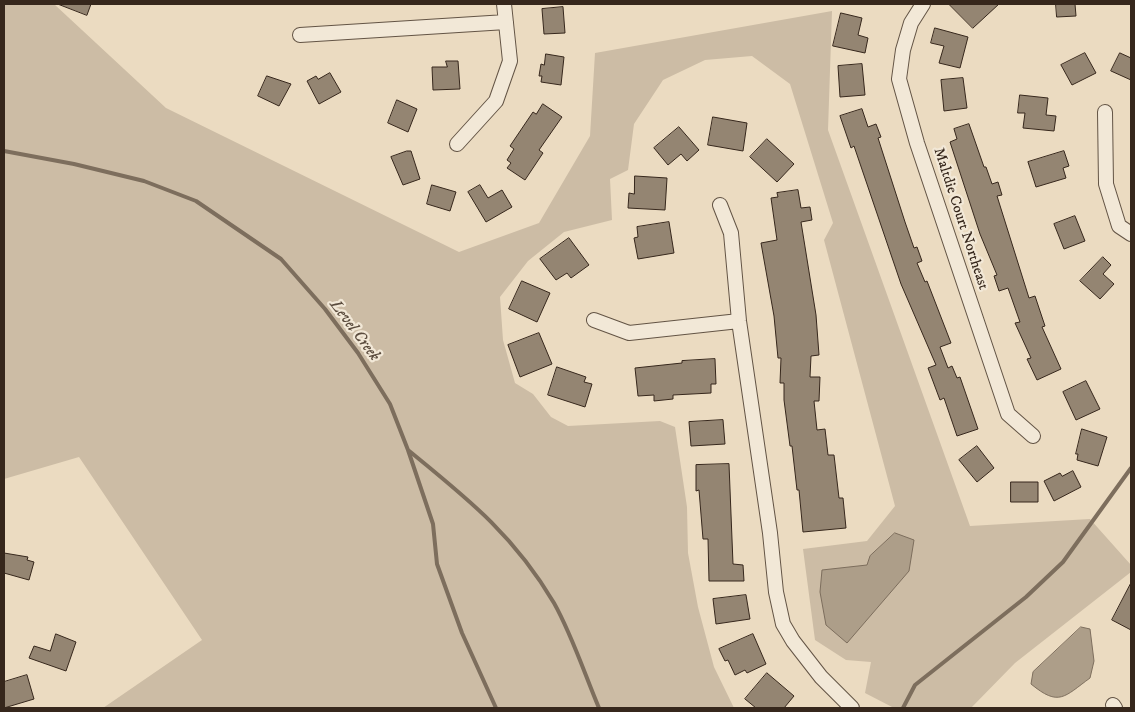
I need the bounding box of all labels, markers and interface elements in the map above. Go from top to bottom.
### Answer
street label: Maltdie Court Northeast [929,146,991,292]
water label: Level Creek [325,297,383,365]

